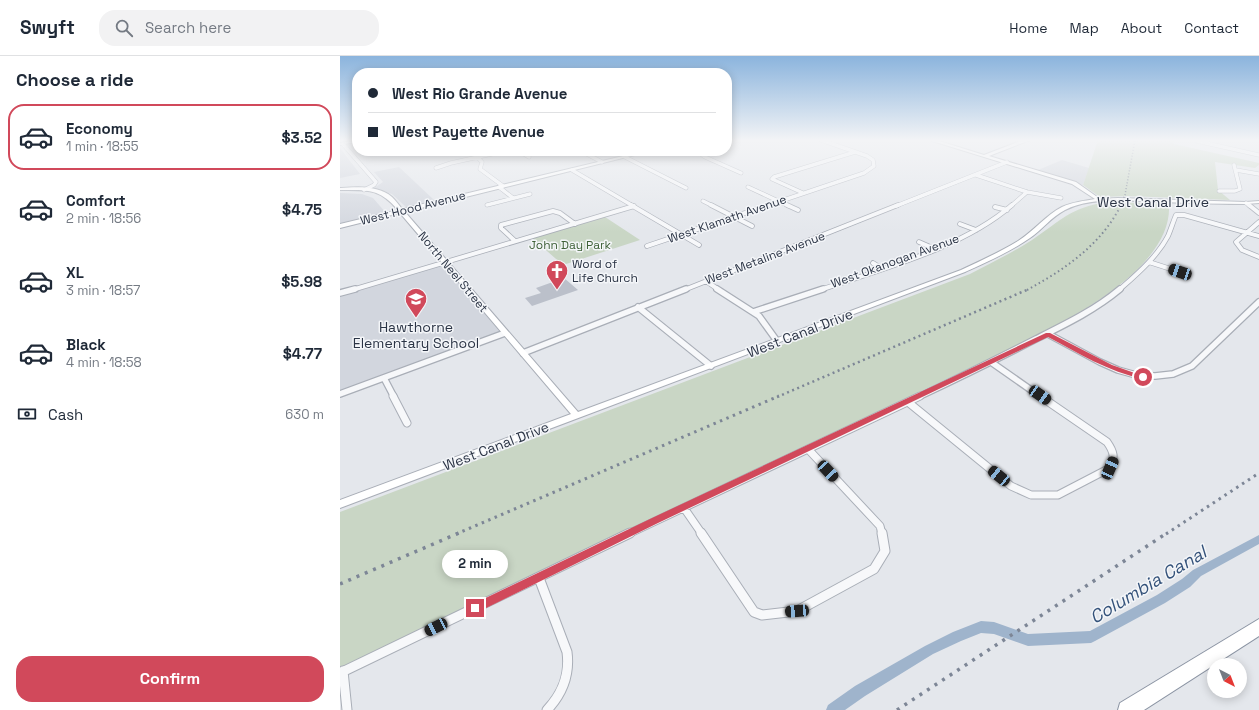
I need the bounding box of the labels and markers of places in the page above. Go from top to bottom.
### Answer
place label: Word of Life Church [572,256,638,286]
church icon: Word of Life Church [544,258,570,291]
school or university icon: Hawthorne Elementary School [403,286,429,319]
place label: Hawthorne Elementary School [353,318,479,352]

